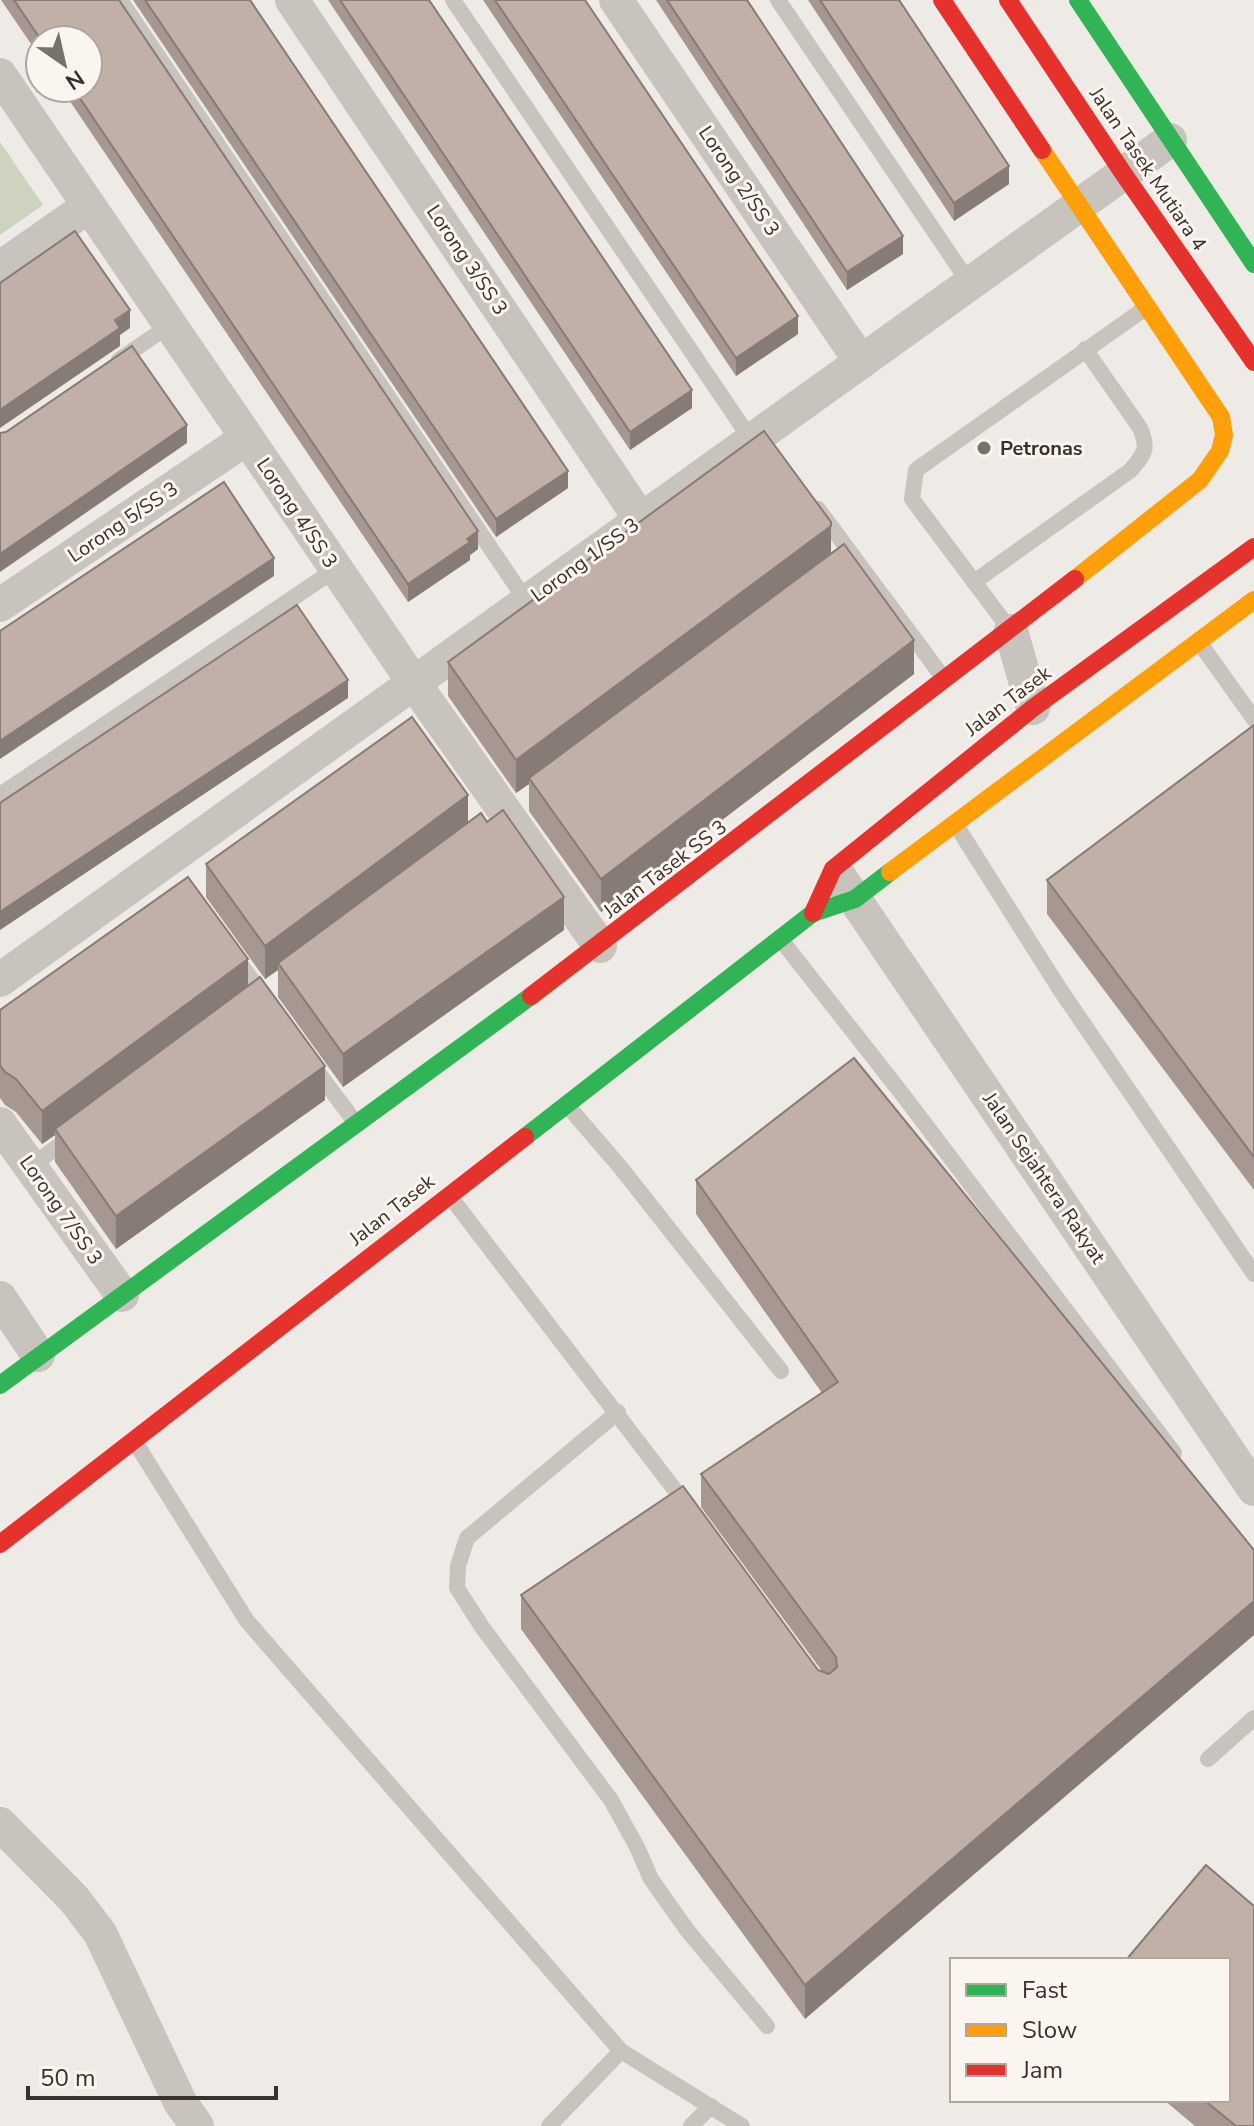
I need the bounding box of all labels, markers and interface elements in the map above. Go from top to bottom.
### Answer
north arrow [24,24,104,104]
text: N [59,63,90,97]
street label: Jalan Tasek Mutiara 4 [1083,81,1213,256]
street label: Lorong 2/SS 3 [692,121,786,241]
street label: Lorong 3/SS 3 [420,200,514,320]
place label: Petronas [1000,435,1083,462]
marker: Petronas [975,439,993,457]
street label: Lorong 4/SS 3 [250,453,344,573]
street label: Lorong 5/SS 3 [63,475,183,569]
street label: Lorong 1/SS 3 [525,512,645,608]
street label: Jalan Tasek [959,659,1057,743]
street label: Jalan Tasek SS 3 [597,814,732,925]
street label: Jalan Sejahtera Rakyat [976,1086,1112,1270]
street label: Lorong 7/SS 3 [13,1150,109,1270]
street label: Jalan Tasek [343,1168,441,1252]
legend [950,1958,1230,2102]
text: Fast [1022,1974,1068,2006]
text: Slow [1022,2014,1077,2046]
scale bar [28,2050,276,2100]
text: Jam [1021,2054,1063,2086]
text: 50 m [40,2062,96,2094]

